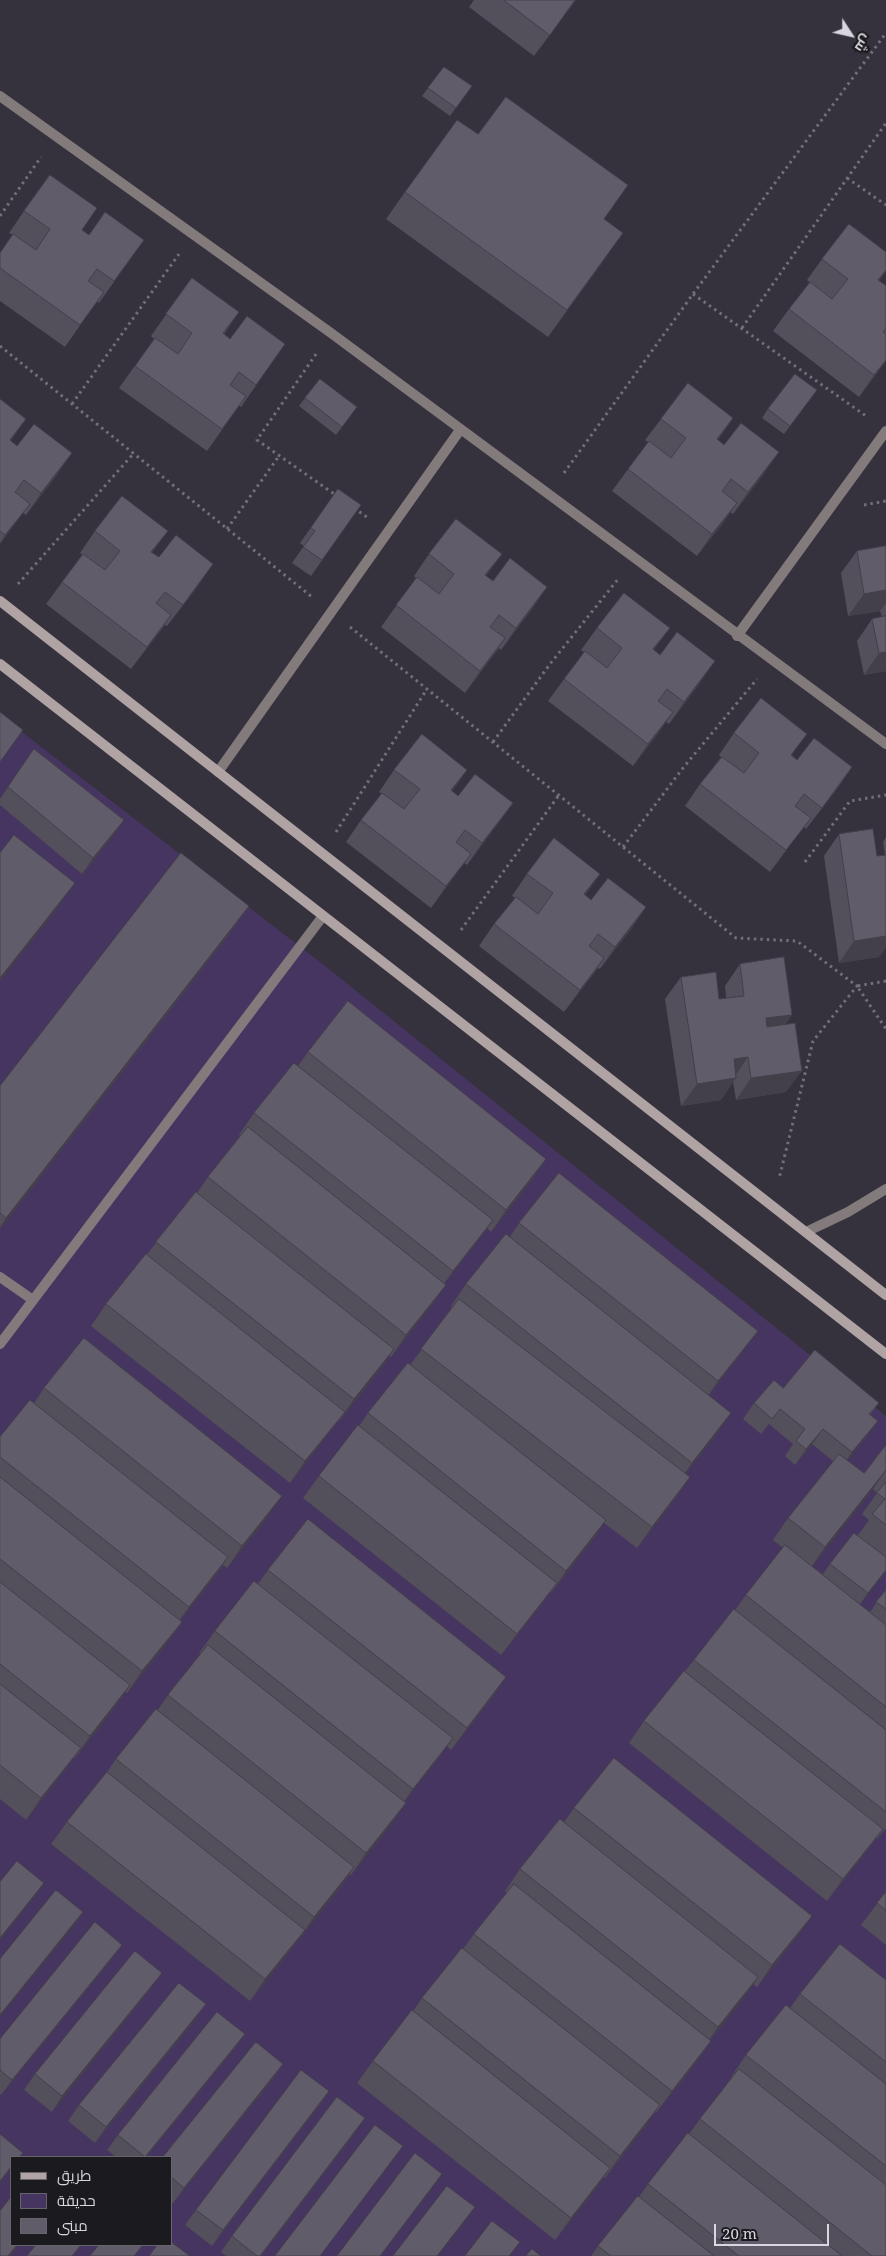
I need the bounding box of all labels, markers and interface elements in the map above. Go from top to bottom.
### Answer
north arrow [826,10,876,60]
text: ش [851,31,877,57]
legend [10,2156,172,2246]
text: طريق [57,2165,91,2185]
text: حديقة [57,2190,96,2210]
scale bar [716,2214,831,2246]
text: مبنى [57,2215,88,2235]
text: 20 m [722,2223,757,2243]

